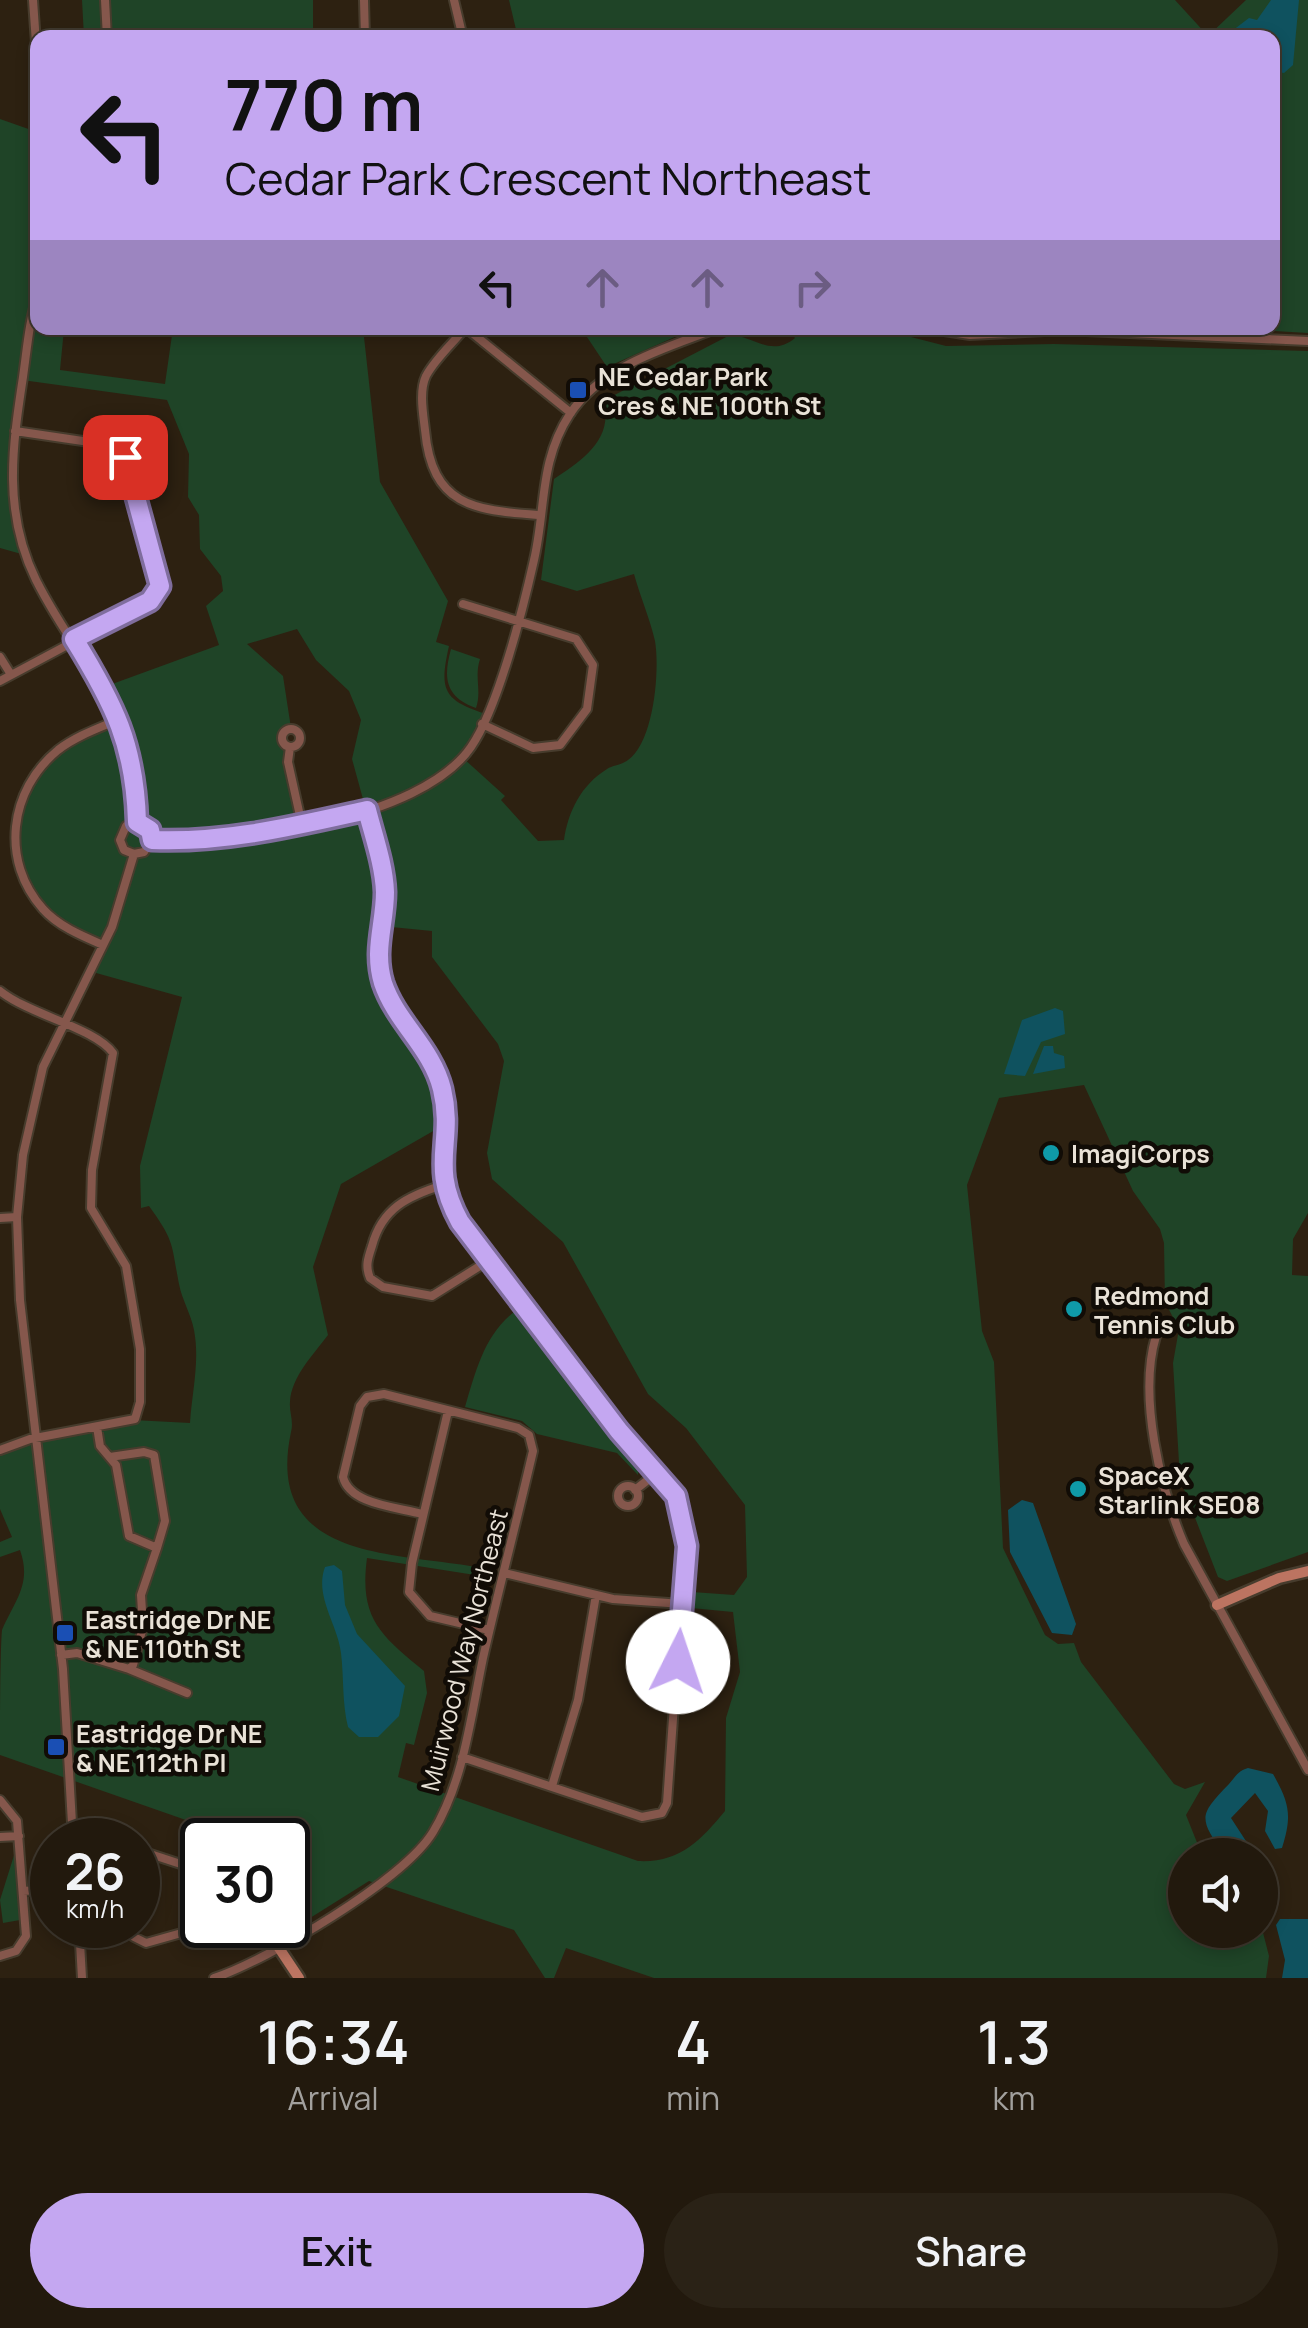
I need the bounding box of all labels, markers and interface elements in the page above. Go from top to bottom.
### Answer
text: 770 m [225,56,423,152]
icon: left [60,70,190,200]
text: Cedar Park Crescent Northeast [225,147,871,209]
icon: left [470,260,525,315]
icon: ahead [575,260,630,315]
icon: ahead [680,260,735,315]
icon: right [785,260,840,315]
place label: NE Cedar Park Cres & NE 100th St [598,359,822,423]
marker: NE Cedar Park Cres & NE 100th St [567,379,589,401]
pin [83,415,168,500]
icon: arrive [98,430,153,485]
place label: ImagiCorps [1071,1136,1210,1171]
marker: ImagiCorps [1040,1142,1062,1164]
place label: Redmond Tennis Club [1094,1278,1235,1342]
marker: Redmond Tennis Club [1063,1298,1085,1320]
place label: SpaceX Starlink SE08 [1098,1458,1261,1522]
marker: SpaceX Starlink SE08 [1067,1478,1089,1500]
street label: Muirwood Way Northeast [412,1505,516,1795]
place label: Eastridge Dr NE & NE 110th St [85,1602,271,1666]
position arrow [626,1610,730,1714]
marker: Eastridge Dr NE & NE 110th St [54,1622,76,1644]
place label: Eastridge Dr NE & NE 112th Pl [76,1716,262,1780]
marker: Eastridge Dr NE & NE 112th Pl [45,1736,67,1758]
speed limit sign: 30 [180,1818,310,1948]
text: 26 [65,1837,125,1905]
map controls [1168,1838,1278,1948]
button: sound [1168,1838,1278,1948]
text: km/h [66,1891,124,1926]
text: 16:34 [257,2000,410,2082]
text: 4 [675,2000,711,2082]
text: 1.3 [977,2000,1051,2082]
text: Arrival [287,2076,379,2120]
text: min [666,2076,720,2120]
text: km [992,2076,1035,2120]
button: Exit [30,2193,644,2308]
button: Share [664,2193,1278,2308]

